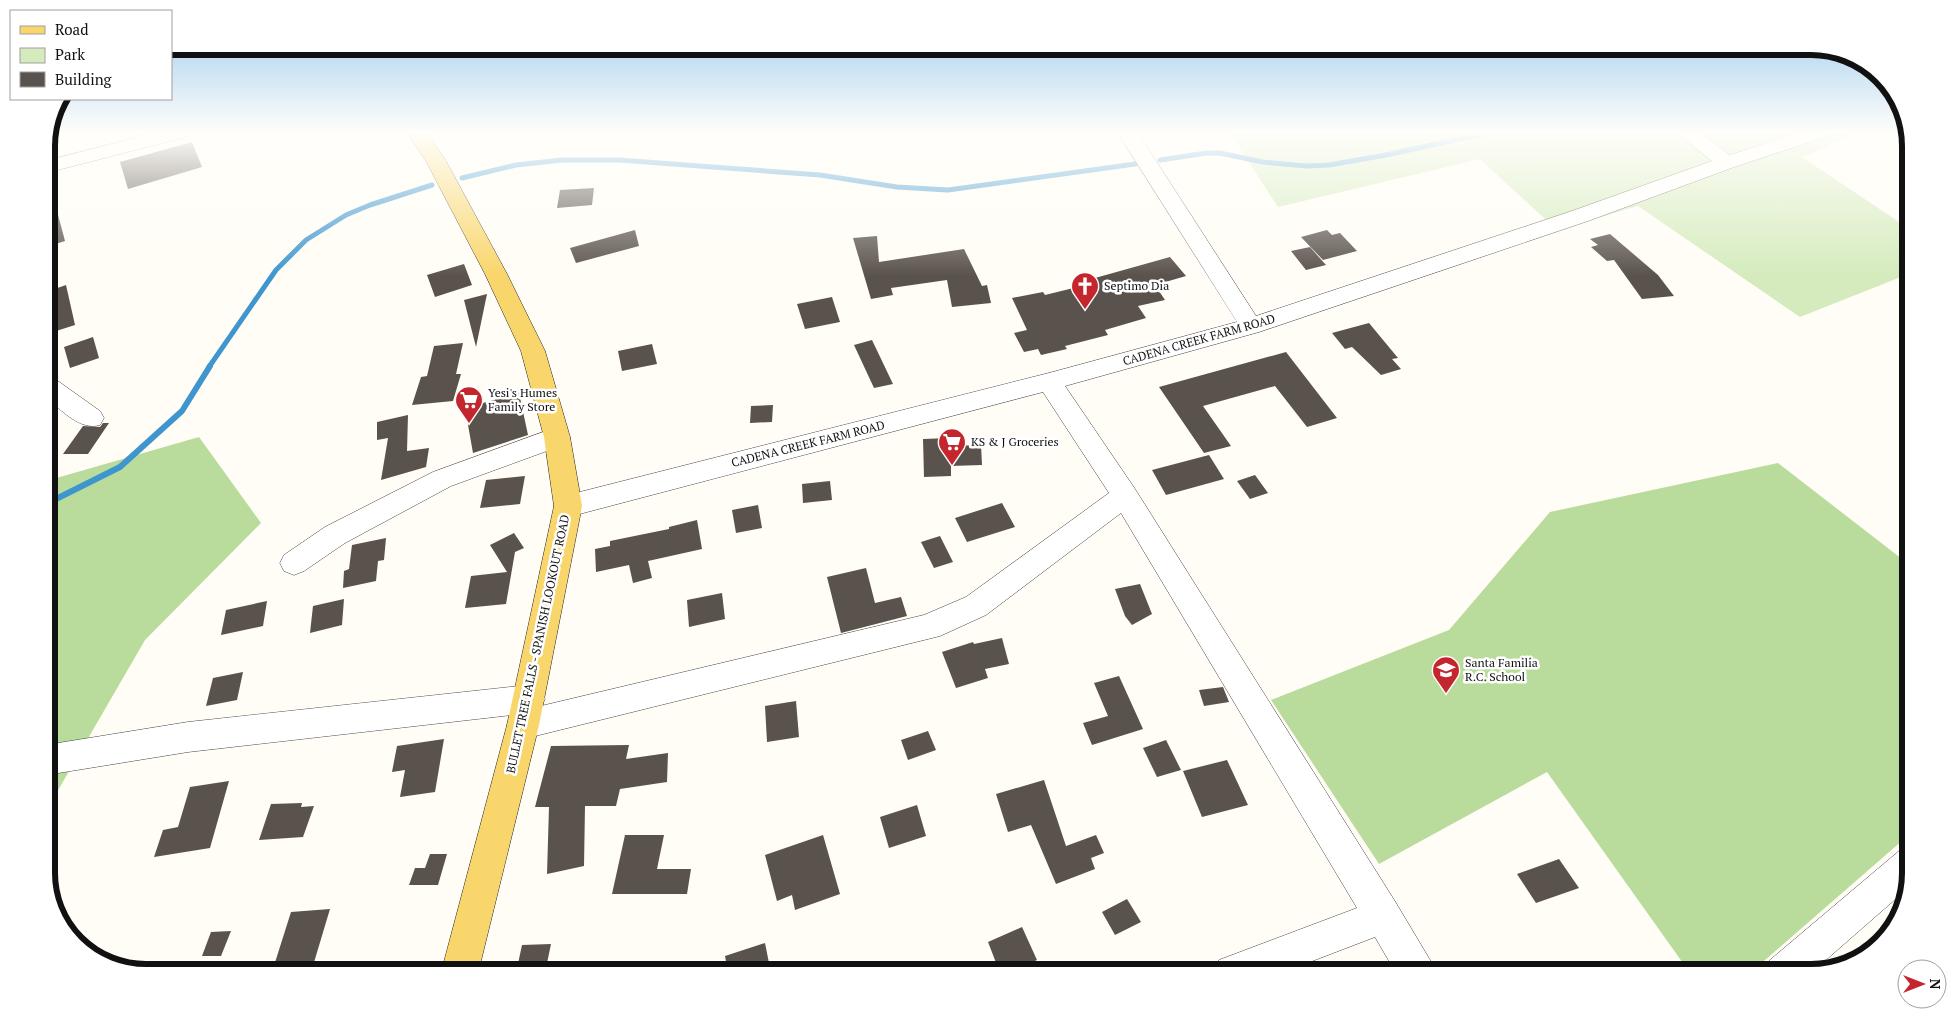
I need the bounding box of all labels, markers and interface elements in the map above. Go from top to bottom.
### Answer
legend [10,10,172,100]
text: Road [55,19,88,39]
text: Park [55,44,85,64]
text: Building [55,69,113,89]
church icon: Septimo Dia [1070,271,1100,310]
place label: Septimo Dia [1104,278,1169,293]
street label: CADENA CREEK FARM ROAD [1121,311,1277,368]
supermarket icon: Yesi's Humes Family Store [454,385,484,424]
place label: Yesi's Humes Family Store [488,385,557,414]
street label: CADENA CREEK FARM ROAD [730,417,886,470]
supermarket icon: KS & J Groceries [937,427,967,466]
place label: KS & J Groceries [971,434,1059,449]
street label: BULLET TREE FALLS - SPANISH LOOKOUT ROAD [503,513,572,775]
school or university icon: Santa Familia R.C. School [1431,655,1461,694]
place label: Santa Familia R.C. School [1465,655,1538,684]
north arrow [1897,959,1947,1009]
text: N [1926,979,1945,990]

